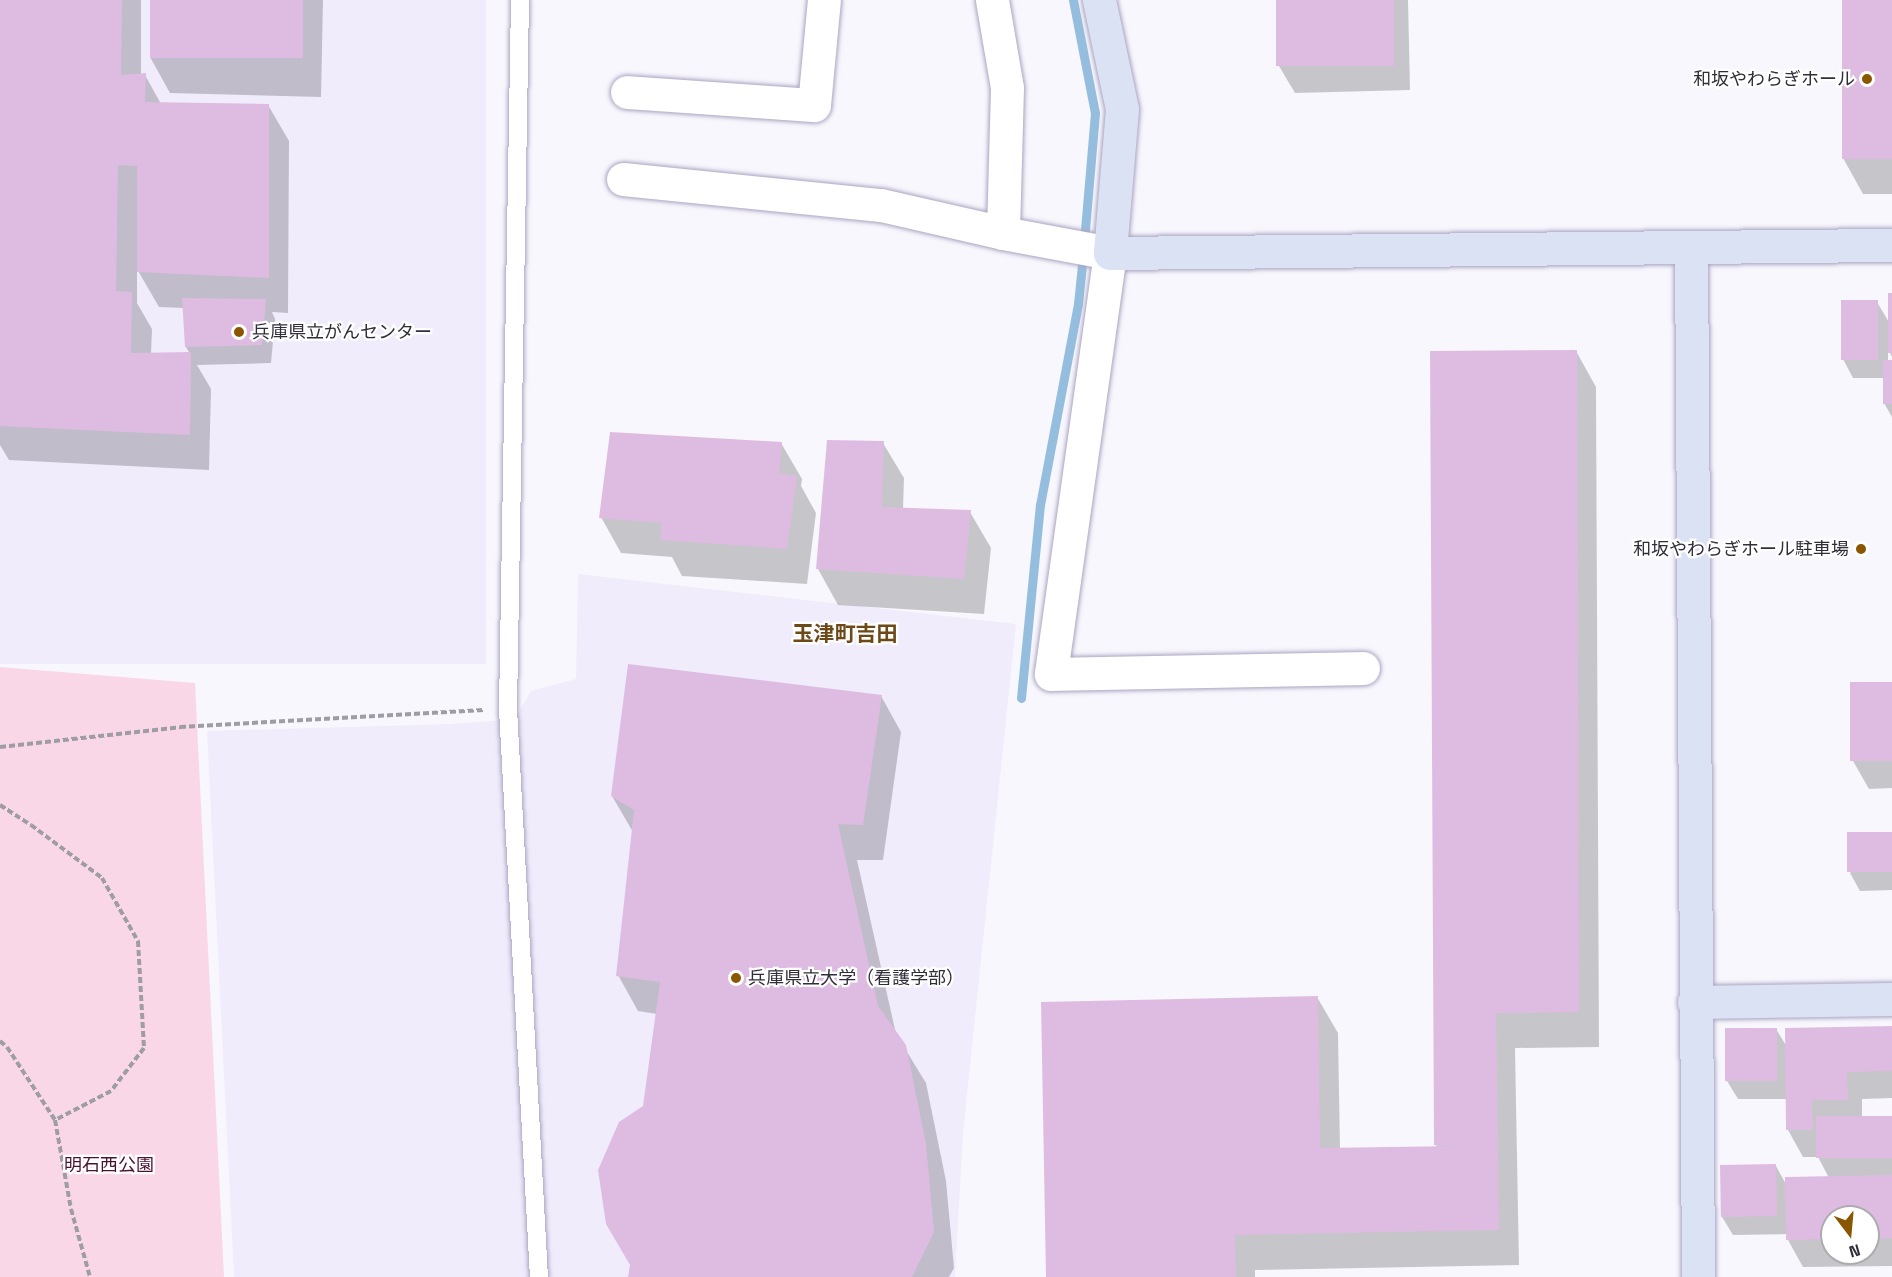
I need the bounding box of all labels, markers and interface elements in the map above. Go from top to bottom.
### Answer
place label: 和坂やわらぎホール [1693,68,1855,90]
marker: 和坂やわらぎホール [1860,72,1874,86]
place label: 兵庫県立がんセンター [252,321,432,343]
marker: 兵庫県立がんセンター [230,323,248,341]
place label: 和坂やわらぎホール駐車場 [1633,538,1849,560]
marker: 和坂やわらぎホール駐車場 [1854,542,1868,556]
district label: 玉津町吉田 [793,621,897,647]
place label: 兵庫県立大学（看護学部） [748,967,964,989]
marker: 兵庫県立大学（看護学部） [729,971,743,985]
park label: 明石西公園 [64,1154,154,1176]
north arrow [1820,1205,1880,1265]
text: N [1847,1239,1863,1262]

